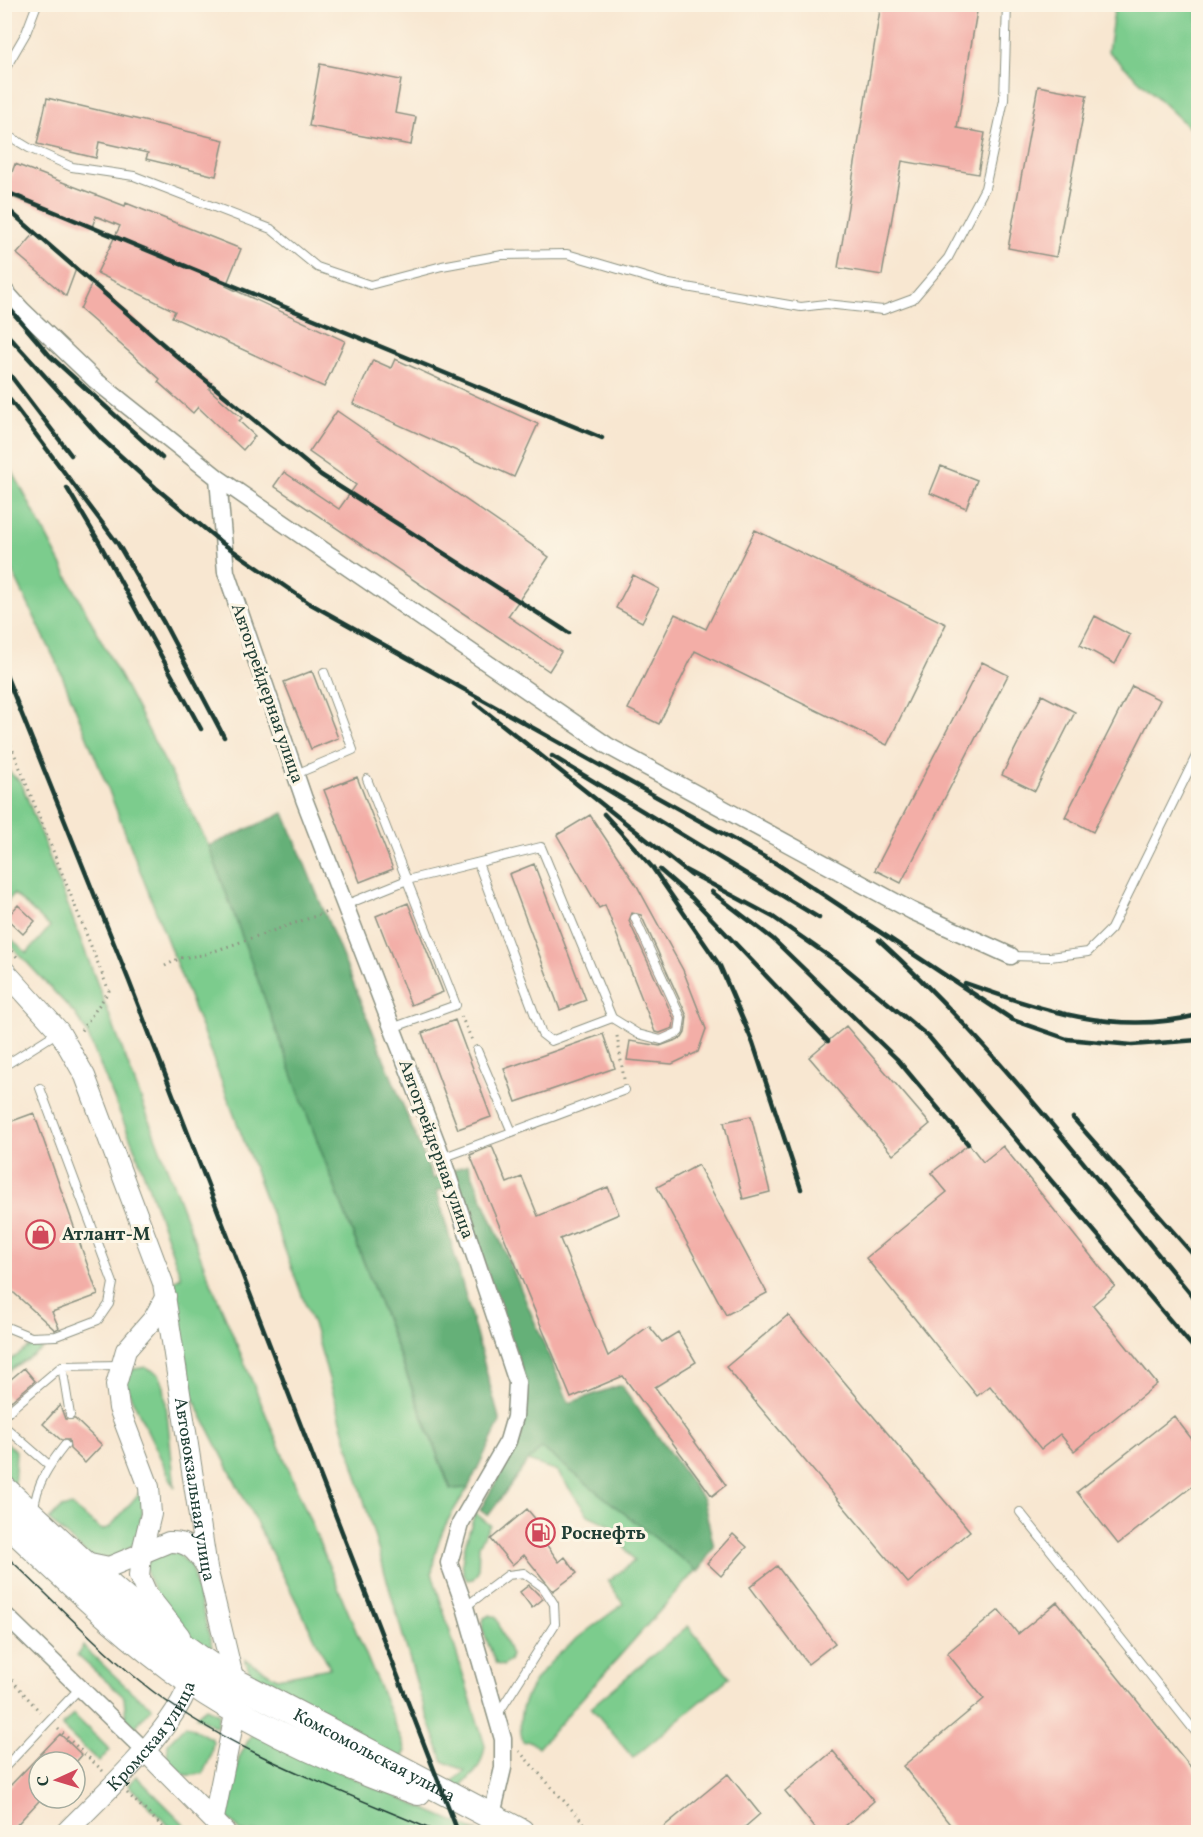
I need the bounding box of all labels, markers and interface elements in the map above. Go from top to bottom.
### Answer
street label: Автогрейдерная улица [224,600,309,787]
street label: Автогрейдерная улица [392,1056,480,1243]
shop icon: Атлант-М [25,1218,57,1250]
place label: Атлант-М [62,1223,150,1248]
street label: Автовокзальная улица [167,1396,221,1584]
fuel station icon: Роснефть [524,1517,556,1549]
place label: Роснефть [561,1522,646,1547]
street label: Кромская улица [102,1678,203,1798]
street label: Комсомольская улица [288,1703,459,1809]
north arrow [27,1750,87,1810]
text: С [33,1775,55,1787]

